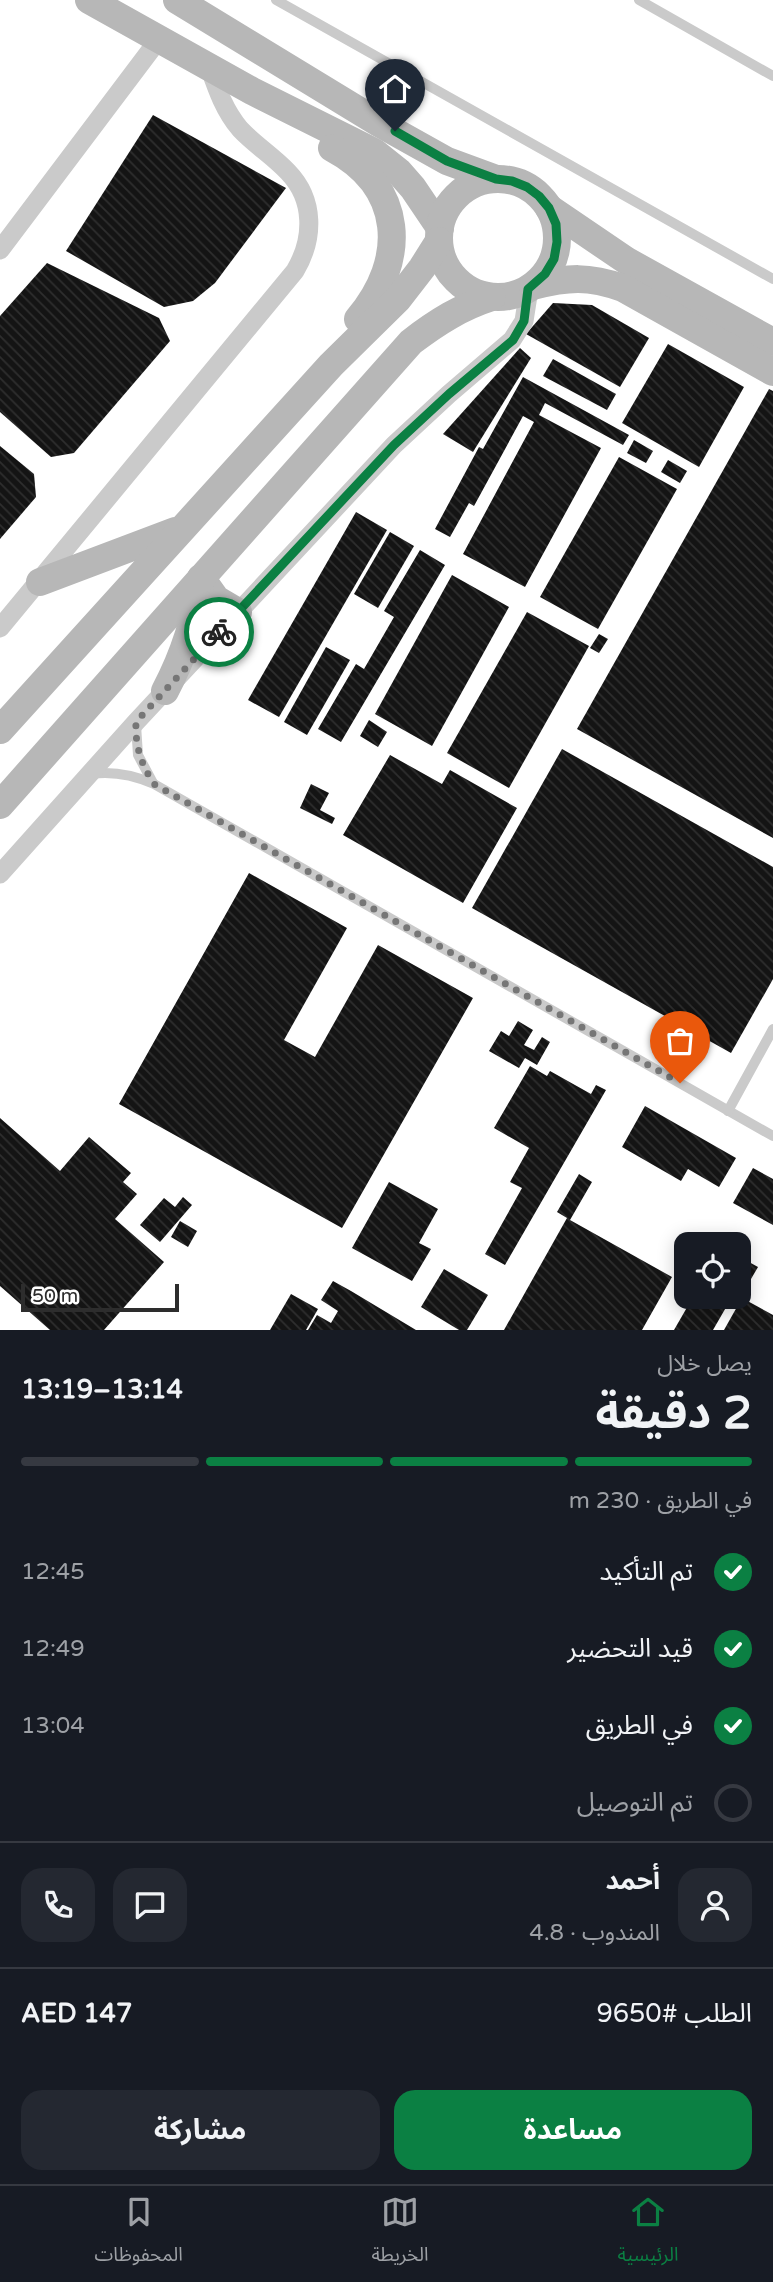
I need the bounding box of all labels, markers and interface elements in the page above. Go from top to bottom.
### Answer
pin [365,59,425,131]
icon: home [376,70,414,108]
courier [184,597,254,667]
icon: bike [200,613,238,651]
pin [650,1011,710,1083]
icon: bag [661,1022,699,1060]
map controls [674,1232,751,1309]
button: locate [674,1232,751,1309]
scale bar [21,1281,178,1313]
text: 50 m [32,1285,78,1307]
text: يصل خلال [657,1350,752,1378]
text: 13:14–13:19 [21,1374,183,1405]
text: 2 دقيقة [595,1386,752,1441]
text: في الطريق · 230 m [569,1487,752,1515]
icon: check [714,1553,752,1591]
text: تم التأكيد [599,1556,693,1587]
text: 12:45 [21,1558,85,1586]
icon: check [714,1630,752,1668]
text: قيد التحضير [567,1633,693,1664]
text: 12:49 [21,1635,85,1663]
icon: check [714,1707,752,1745]
text: في الطريق [586,1710,693,1741]
text: 13:04 [21,1712,85,1740]
text: تم التوصيل [577,1787,693,1818]
text: أحمد [606,1865,660,1896]
button: phone [21,1868,95,1942]
button: chat [113,1868,187,1942]
button: person [678,1868,752,1942]
text: المندوب · 4.8 [529,1919,660,1947]
text: AED 147 [21,1998,132,2029]
text: الطلب #9650 [596,1998,752,2029]
button: مشاركة [21,2090,380,2170]
button: مساعدة [394,2090,752,2170]
tab: المحفوظات [94,2193,183,2275]
tab: الخريطة [372,2193,429,2275]
tab: الرئيسية [617,2193,679,2275]

